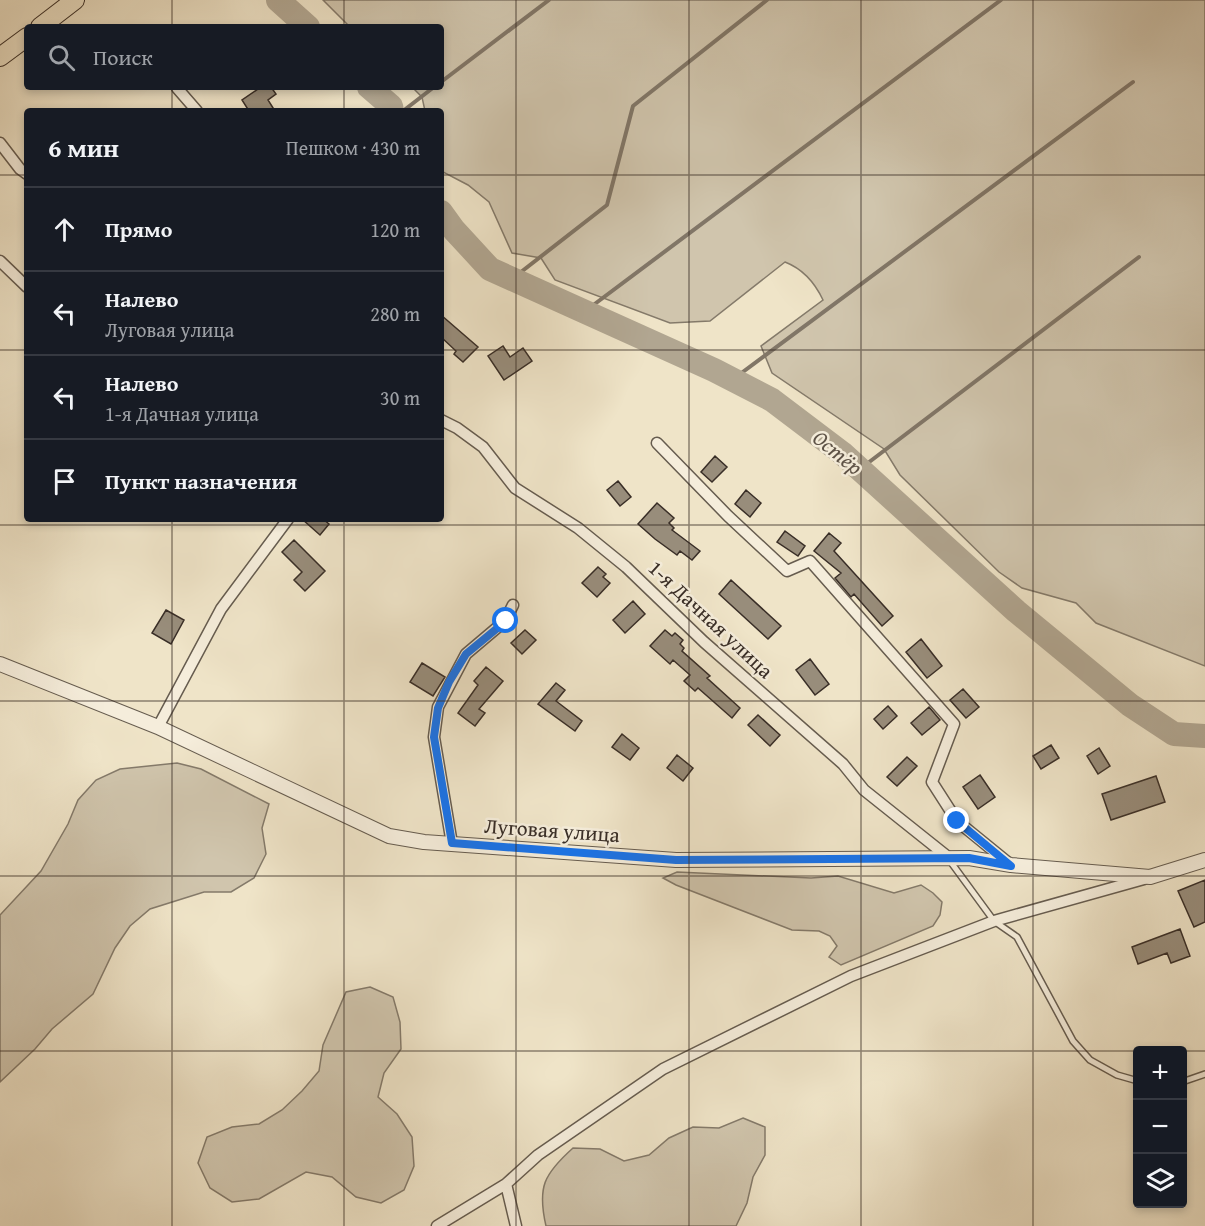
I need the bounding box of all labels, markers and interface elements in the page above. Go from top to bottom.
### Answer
search box [24,24,444,90]
icon: search [45,41,78,74]
text: Поиск [93,41,153,73]
text: 6 мин [48,128,119,167]
text: Пешком · 430 m [286,133,420,162]
icon: ahead [48,213,81,246]
text: Прямо [105,213,172,245]
text: 120 m [370,215,420,244]
text: Налево [105,283,178,315]
icon: left [48,297,81,330]
text: 280 m [370,299,420,328]
text: Луговая улица [105,315,234,344]
text: Налево [105,367,178,399]
icon: left [48,381,81,414]
text: 30 m [380,383,420,412]
text: 1-я Дачная улица [105,399,259,428]
water label: Остёр [806,422,870,482]
icon: arrive [48,465,81,498]
text: Пункт назначения [105,465,297,497]
street label: 1-я Дачная улица [641,553,781,685]
route start [492,607,518,633]
route end [943,807,969,833]
street label: Луговая улица [483,810,621,850]
map controls [1133,1046,1187,1208]
button: + [1133,1046,1187,1100]
button: − [1133,1100,1187,1154]
button: layers [1133,1154,1187,1208]

